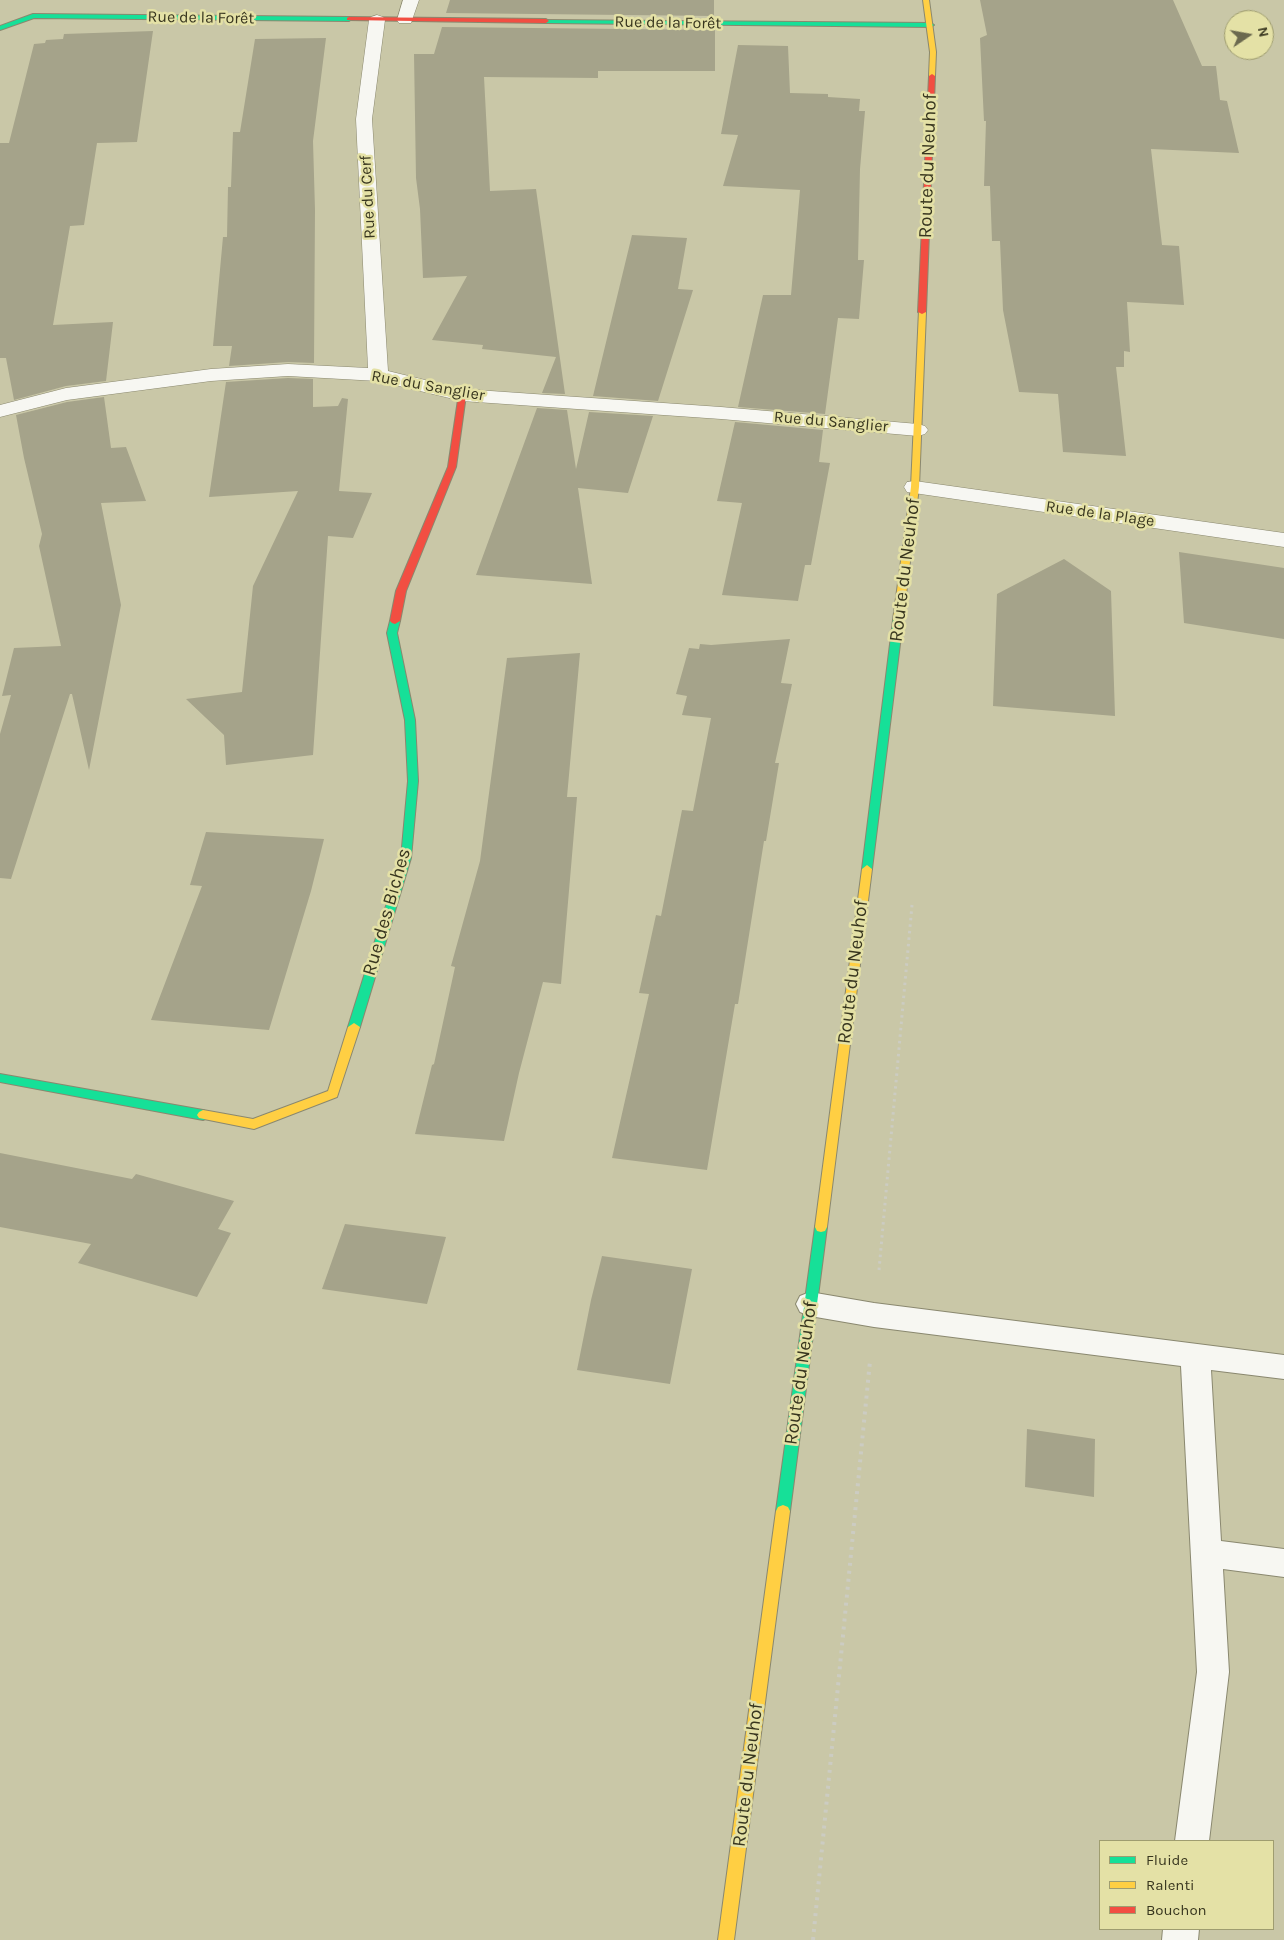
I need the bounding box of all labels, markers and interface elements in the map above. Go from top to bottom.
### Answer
street label: Rue de la Forêt [147,7,255,29]
north arrow [1224,10,1274,60]
street label: Rue de la Forêt [614,12,722,34]
text: N [1254,25,1273,39]
street label: Route du Neuhof [914,93,942,239]
street label: Rue du Cerf [356,155,380,239]
street label: Rue du Sanglier [370,367,486,405]
street label: Rue du Sanglier [773,407,889,437]
street label: Route du Neuhof [885,497,925,643]
street label: Rue de la Plage [1044,497,1156,531]
street label: Rue des Biches [358,846,416,978]
street label: Route du Neuhof [833,899,873,1045]
street label: Route du Neuhof [780,1300,822,1446]
street label: Route du Neuhof [728,1702,768,1848]
legend [1099,1840,1274,1930]
text: Fluide [1146,1851,1188,1869]
text: Ralenti [1146,1876,1195,1894]
text: Bouchon [1146,1901,1207,1919]

